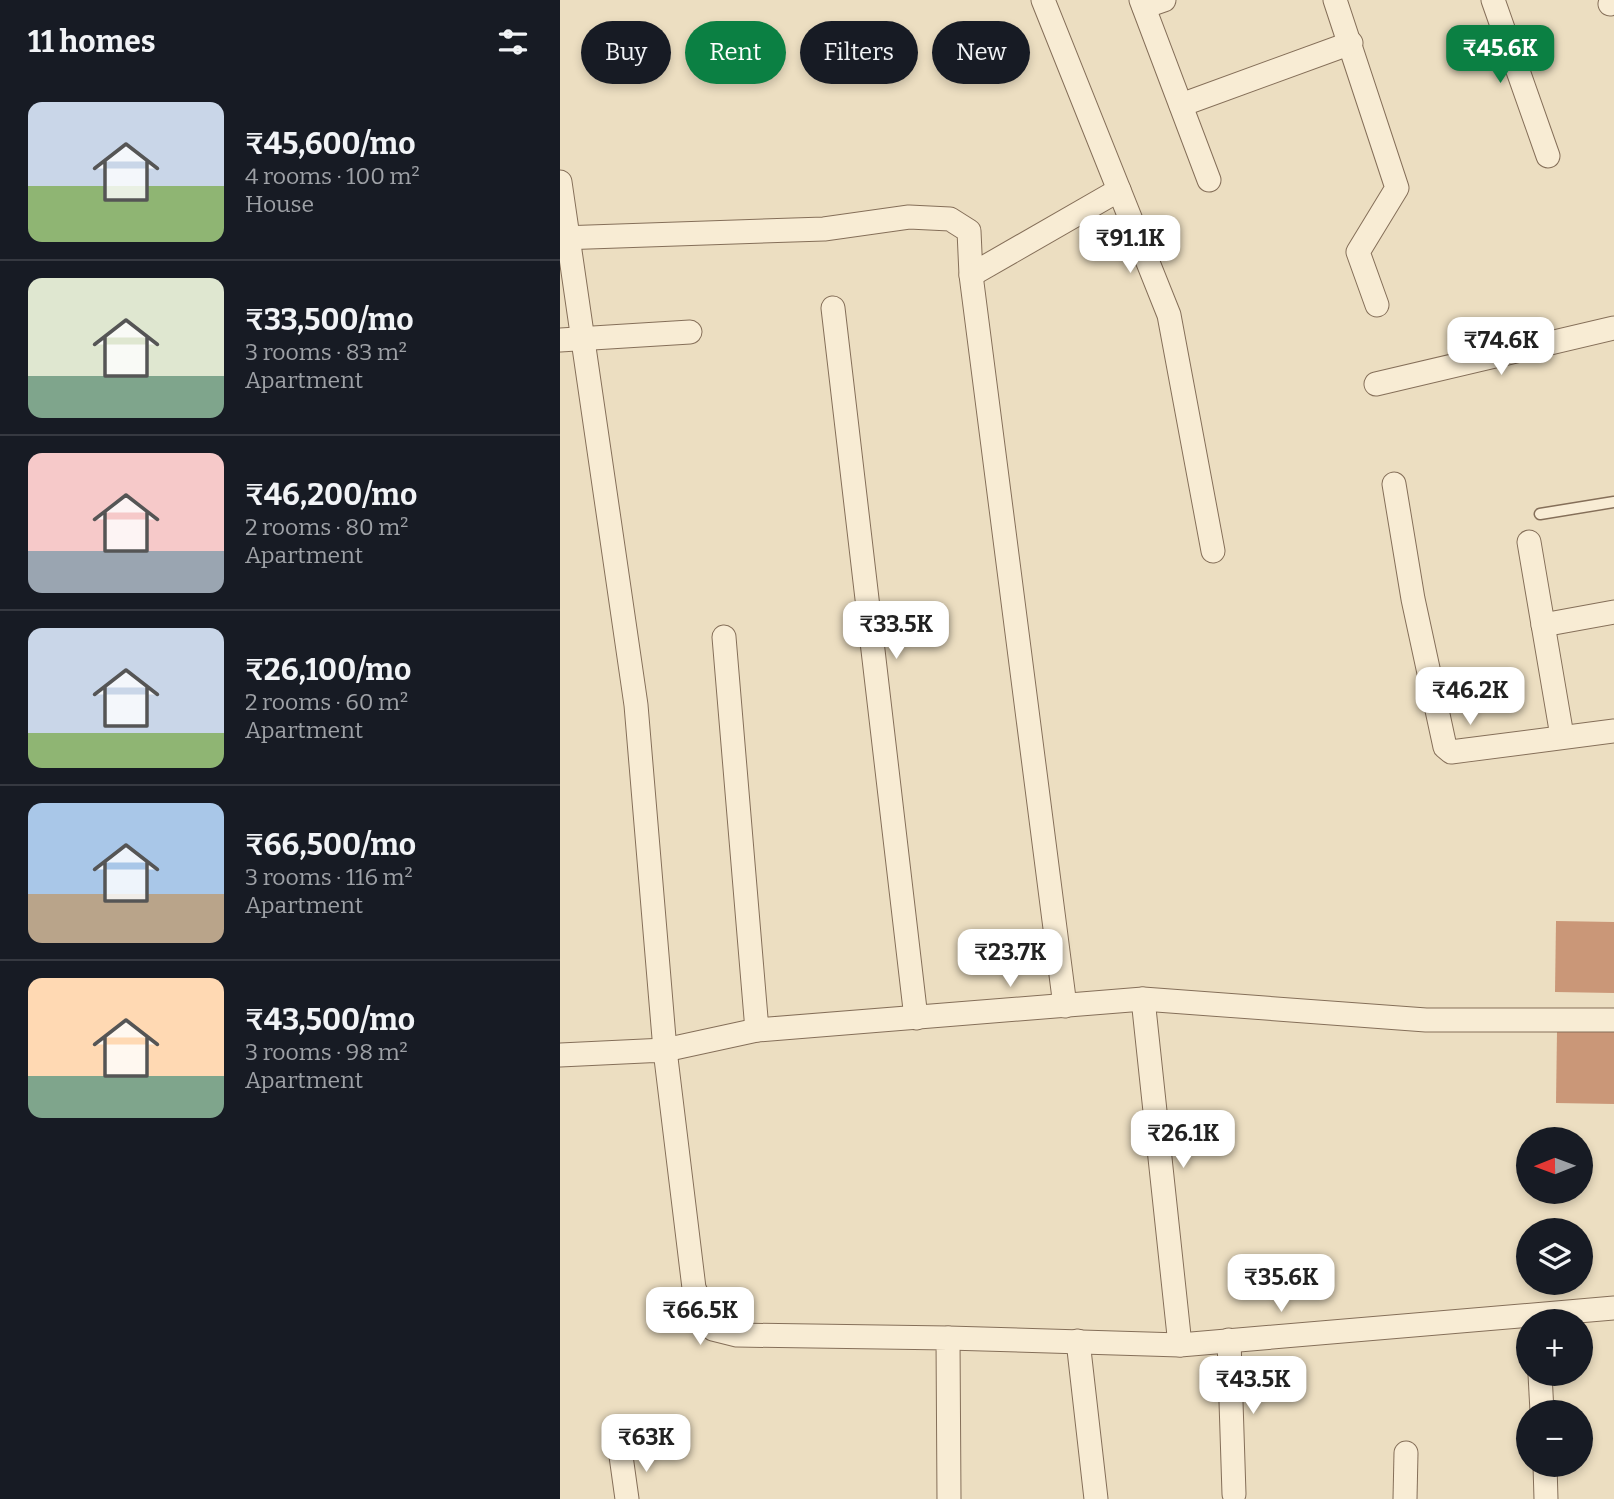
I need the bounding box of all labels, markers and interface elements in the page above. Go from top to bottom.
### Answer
chip: Buy [581,21,671,84]
chip: Rent [685,21,786,84]
chip: Filters [800,21,918,84]
chip: New [932,21,1030,84]
icon: filters [494,23,532,61]
text: 11 homes [28,24,156,60]
pin: ₹45.6K [1443,25,1557,85]
text: ₹45.6K [1462,34,1538,62]
text: ₹45,600/mo [245,126,416,162]
icon: home [84,130,168,214]
text: 4 rooms · 100 m² [245,162,420,190]
text: House [245,190,314,218]
pin: ₹91.1K [1073,216,1187,275]
text: ₹91.1K [1095,224,1165,252]
text: ₹33,500/mo [245,302,414,338]
icon: home [84,306,168,390]
pin: ₹74.6K [1444,318,1558,377]
text: ₹74.6K [1463,326,1539,354]
text: 3 rooms · 83 m² [245,338,407,366]
text: Apartment [245,366,363,394]
text: ₹46,200/mo [245,477,417,513]
icon: home [84,481,168,565]
text: 2 rooms · 80 m² [245,513,408,541]
text: Apartment [245,541,363,569]
pin: ₹33.5K [839,602,953,661]
text: ₹33.5K [859,610,933,638]
text: ₹26,100/mo [245,652,411,688]
icon: home [84,656,168,740]
pin: ₹46.2K [1413,668,1527,727]
text: ₹46.2K [1432,676,1508,704]
text: 2 rooms · 60 m² [245,688,408,716]
text: Apartment [245,716,363,744]
text: ₹66,500/mo [245,827,416,863]
icon: home [84,831,168,915]
text: 3 rooms · 116 m² [245,863,413,891]
text: Apartment [245,891,363,919]
pin: ₹23.7K [953,930,1067,989]
text: ₹23.7K [974,938,1046,966]
text: ₹43,500/mo [245,1002,415,1038]
icon: home [84,1006,168,1090]
text: 3 rooms · 98 m² [245,1038,408,1066]
text: Apartment [245,1066,363,1094]
pin: ₹26.1K [1126,1110,1240,1170]
text: ₹26.1K [1147,1119,1219,1147]
north arrow [1516,1127,1592,1204]
map controls [1516,1127,1593,1477]
button: layers [1516,1218,1593,1295]
pin: ₹35.6K [1224,1254,1338,1314]
text: ₹35.6K [1244,1263,1318,1291]
pin: ₹66.5K [643,1288,757,1347]
text: ₹66.5K [662,1296,738,1324]
button: + [1516,1309,1593,1386]
pin: ₹43.5K [1196,1356,1310,1416]
text: ₹43.5K [1215,1365,1291,1393]
button: − [1516,1400,1593,1477]
pin: ₹63K [605,1414,687,1474]
text: ₹63K [617,1423,675,1451]

